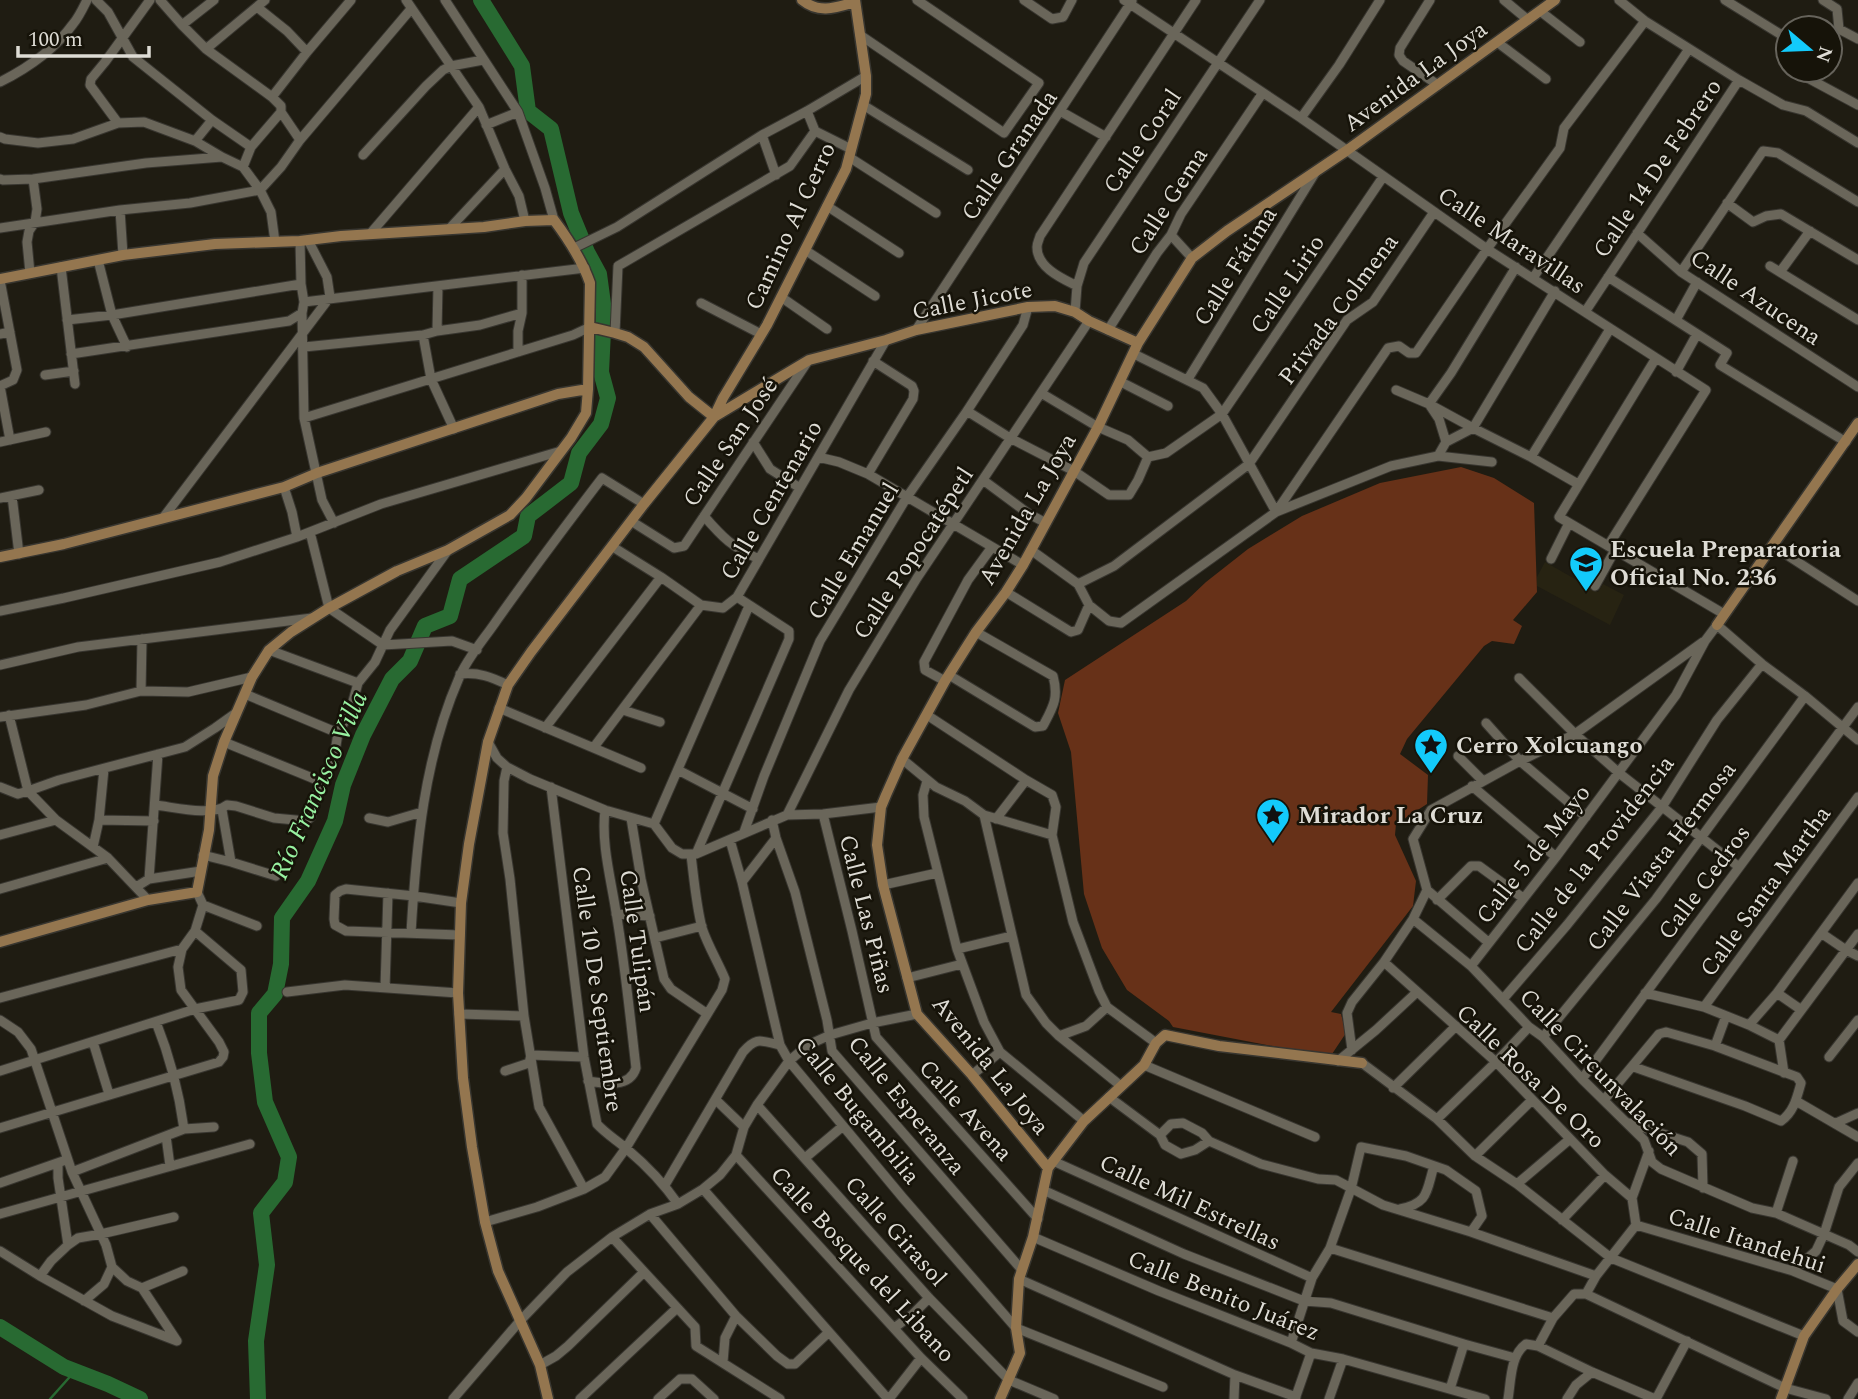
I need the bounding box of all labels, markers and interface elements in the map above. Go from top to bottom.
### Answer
street label: Avenida La Joya [1336,12,1495,142]
scale bar [18,14,149,58]
north arrow [1774,14,1844,84]
text: 100 m [28,24,83,56]
text: N [1807,42,1840,66]
street label: Calle 14 De Febrero [1584,72,1731,266]
street label: Calle Coral [1094,82,1191,201]
street label: Calle Granada [953,83,1067,228]
street label: Camino Al Cerro [736,136,846,317]
street label: Calle Gema [1120,140,1218,263]
street label: Calle Maravillas [1430,178,1593,304]
street label: Calle Fátima [1185,200,1287,333]
street label: Privada Colmena [1270,226,1408,393]
street label: Calle Lirio [1241,227,1334,342]
street label: Calle Azucena [1682,240,1829,355]
street label: Calle Jicote [909,272,1035,330]
street label: Calle San José [674,371,788,515]
street label: Calle Centenario [711,414,832,587]
street label: Avenida La Joya [970,426,1086,592]
street label: Calle Popocatépetl [844,460,983,647]
street label: Calle Emanuel [799,476,909,627]
place label: Escuela Preparatoria Oficial No. 236 [1610,532,1842,596]
school or university icon: Escuela Preparatoria Oficial No. 236 [1567,544,1605,593]
water label: Río Francisco Villa [259,685,378,886]
place icon: Cerro Xolcuango [1412,726,1450,775]
place label: Cerro Xolcuango [1456,728,1643,764]
street label: Calle de la Providencia [1506,748,1684,961]
street label: Calle Viasta Hermosa [1578,754,1746,959]
street label: Calle 5 de Mayo [1468,777,1600,932]
place icon: Mirador La Cruz [1254,796,1292,845]
place label: Mirador La Cruz [1298,798,1483,834]
street label: Calle Santa Martha [1691,798,1841,985]
street label: Calle Cedros [1649,817,1760,948]
street label: Calle Las Piñas [829,831,903,998]
street label: Calle 10 De Septiembre [562,864,632,1114]
street label: Calle Tulipán [609,867,665,1015]
street label: Calle Circunvalación [1510,980,1690,1165]
street label: Avenida La Joya [923,988,1058,1143]
street label: Calle Rosa De Oro [1447,996,1613,1158]
street label: Calle Bugambilia [786,1028,929,1193]
street label: Calle Esperanza [838,1028,974,1184]
street label: Calle Avena [910,1052,1021,1170]
street label: Calle Mil Estrellas [1093,1145,1286,1261]
street label: Calle Bosque del Libano [761,1158,963,1371]
street label: Calle Girasol [836,1168,955,1295]
street label: Calle Itandehui [1663,1198,1830,1283]
street label: Calle Benito Juárez [1122,1241,1325,1351]

